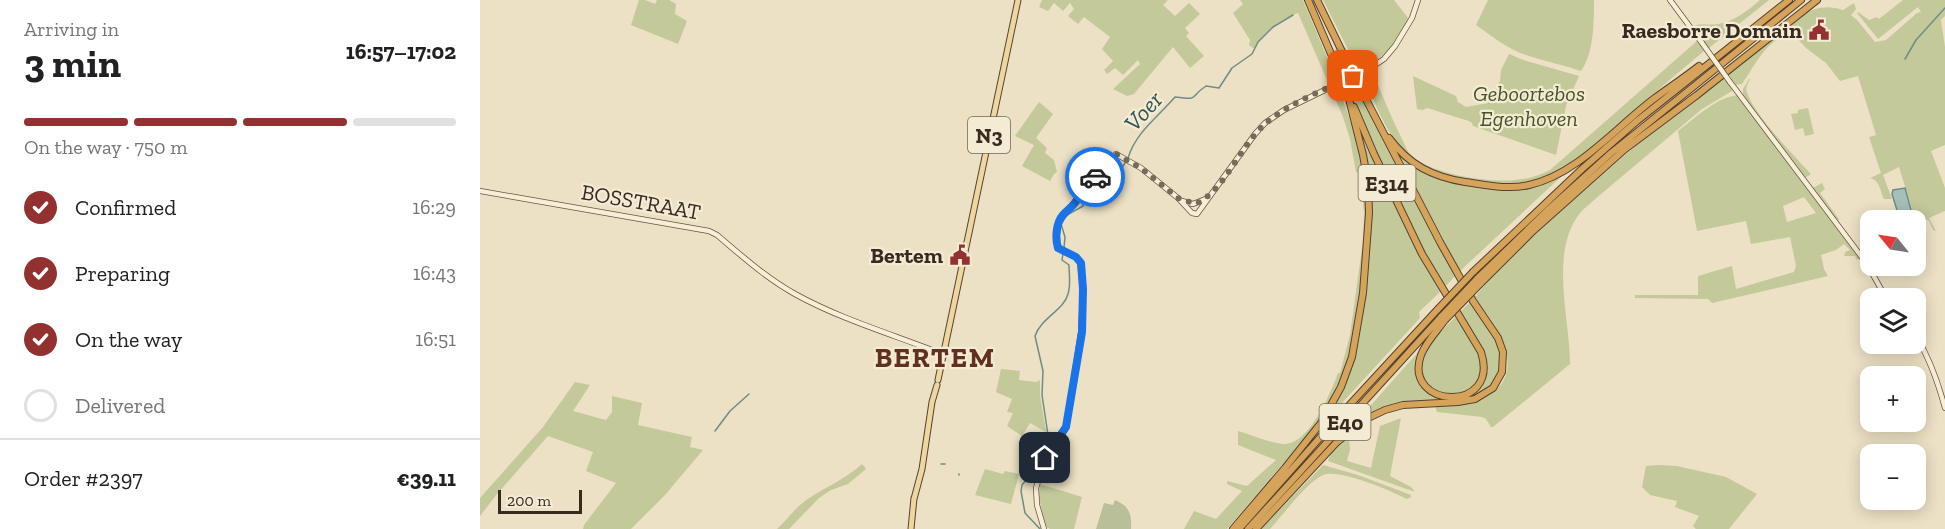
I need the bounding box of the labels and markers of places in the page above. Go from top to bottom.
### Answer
place label: Raesborre Domain [1621,17,1802,44]
public building icon: Raesborre Domain [1807,18,1831,42]
pin [1327,50,1378,101]
place label: Bertem [870,242,944,269]
public building icon: Bertem [948,243,972,267]
pin [1019,432,1070,483]

